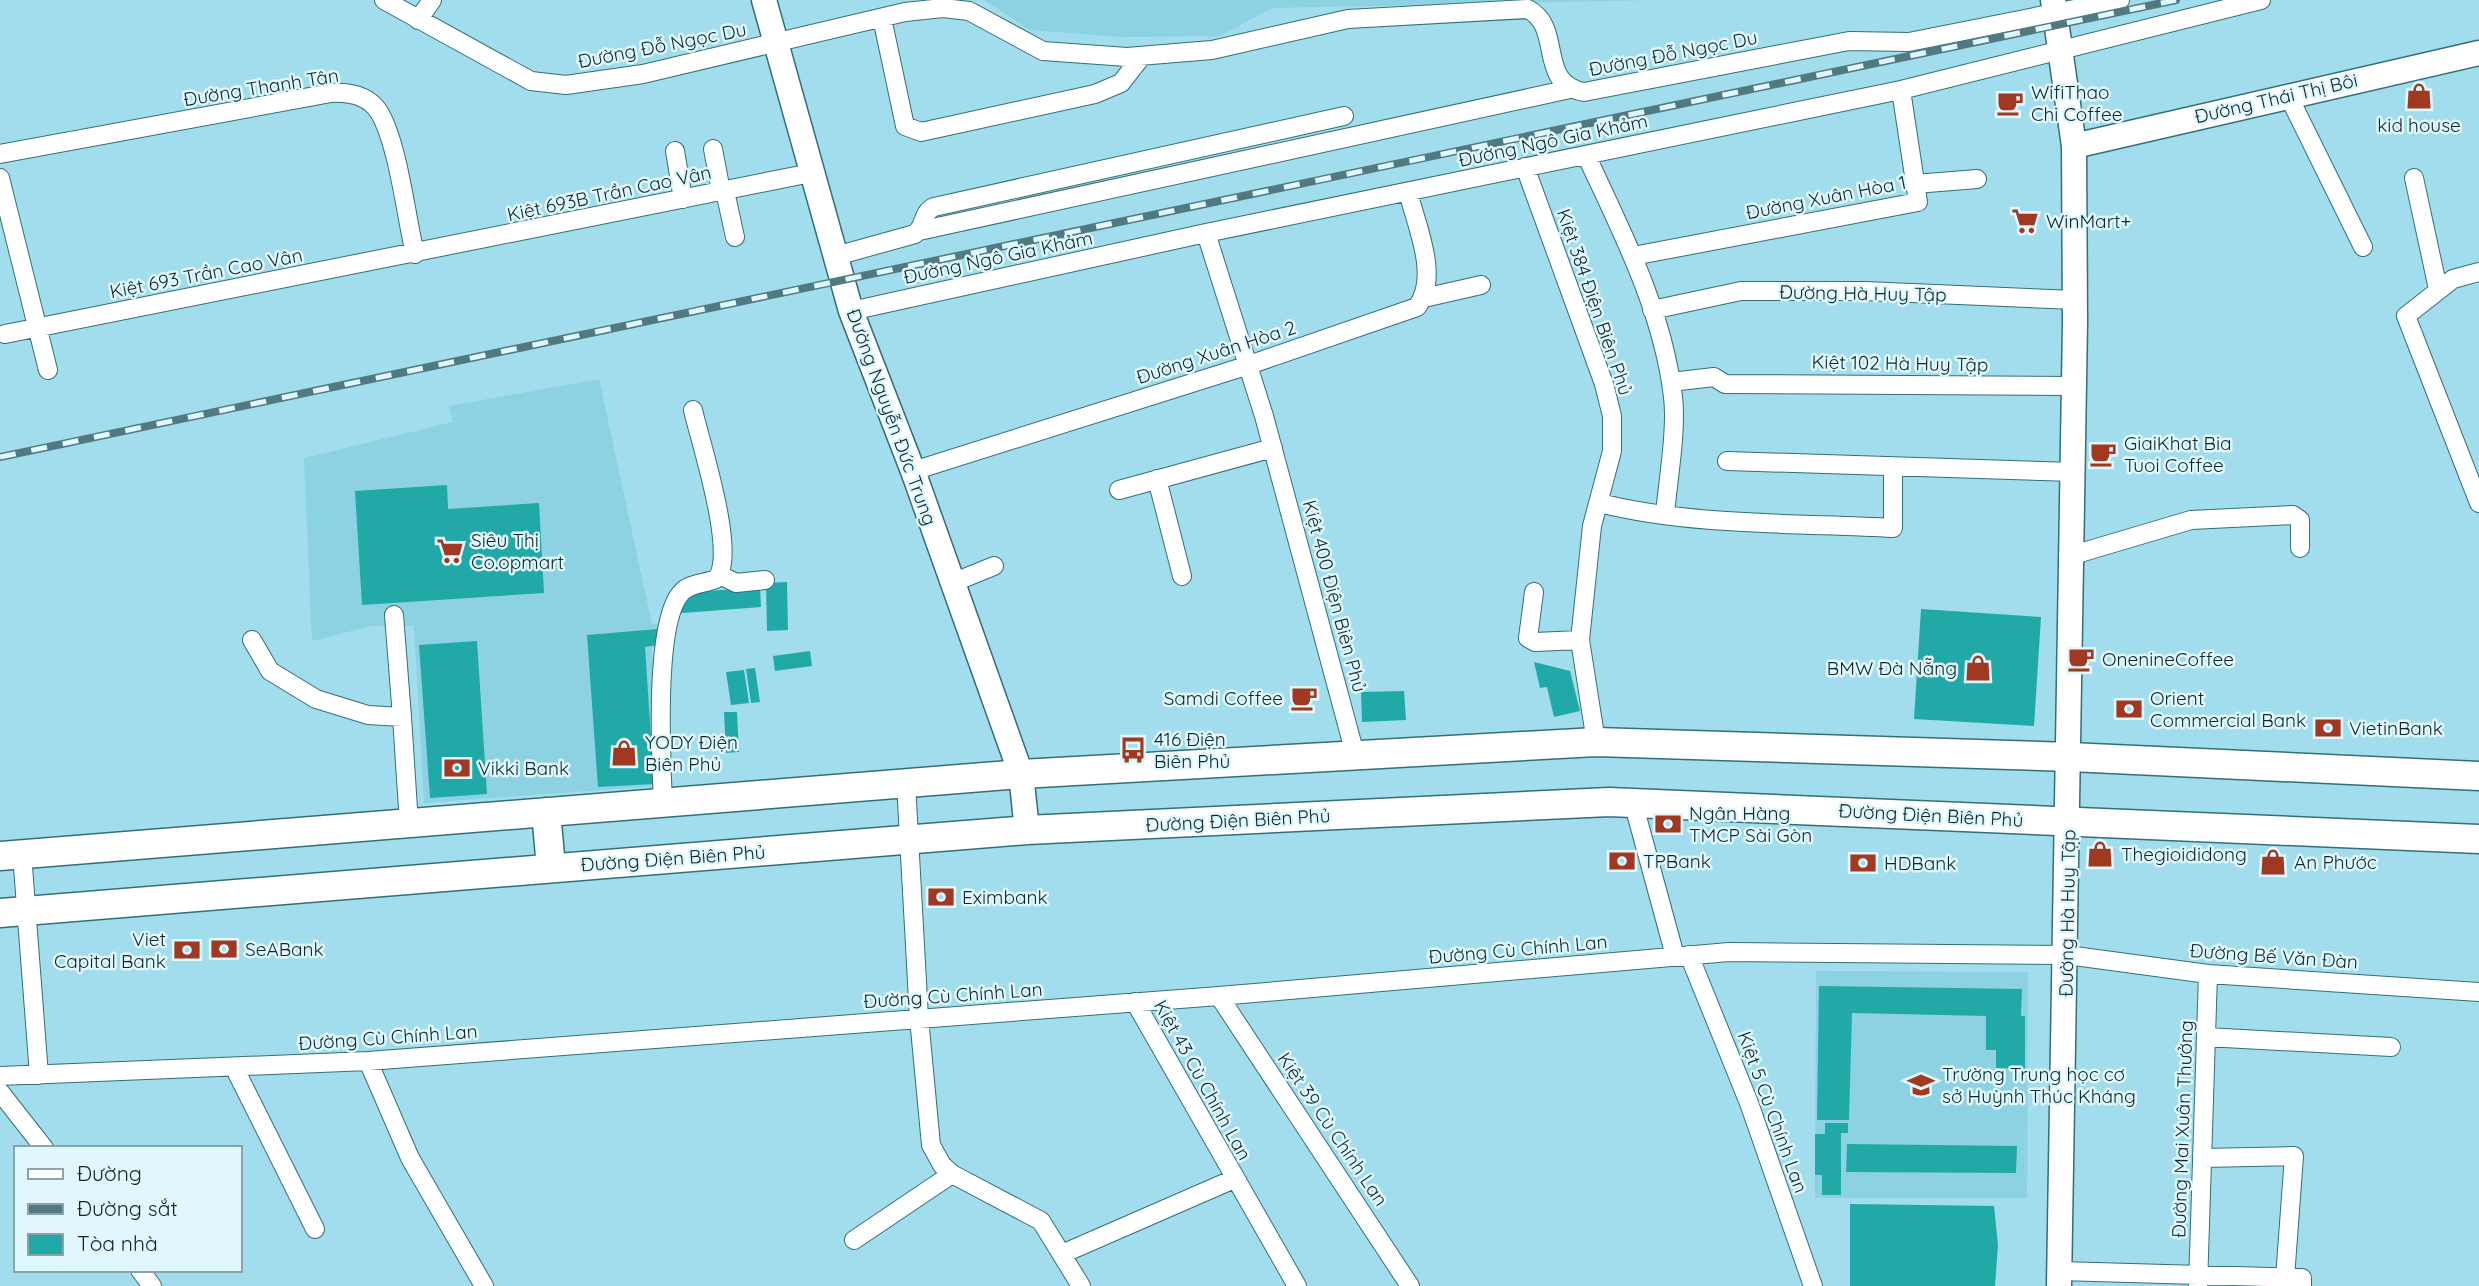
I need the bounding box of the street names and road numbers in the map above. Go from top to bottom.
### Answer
street label: Đường Đỗ Ngọc Du [576,17,748,73]
street label: Đường Đỗ Ngọc Du [1587,25,1759,81]
street label: Đường Thanh Tân [182,63,340,111]
street label: Đường Thái Thị Bôi [2192,68,2360,128]
street label: Đường Ngô Gia Khảm [1456,108,1650,172]
street label: Kiệt 693B Trần Cao Vân [505,160,713,226]
street label: Đường Xuân Hòa 1 [1744,170,1908,224]
street label: Kiệt 384 Điện Biên Phủ [1552,206,1638,398]
street label: Đường Ngô Gia Khảm [901,225,1095,289]
street label: Kiệt 693 Trần Cao Vân [108,243,304,303]
street label: Đường Hà Huy Tập [1779,280,1947,306]
street label: Đường Nguyễn Đức Trung [842,305,942,529]
street label: Đường Xuân Hòa 2 [1133,315,1299,389]
street label: Kiệt 102 Hà Huy Tập [1811,349,1989,377]
street label: Kiệt 400 Điện Biên Phủ [1298,497,1372,695]
street label: Đường Điện Biên Phủ [1838,798,2024,832]
street label: Đường Điện Biên Phủ [1145,803,1331,837]
street label: Đường Hà Huy Tập [2054,829,2080,997]
street label: Đường Điện Biên Phủ [580,840,766,876]
street label: Đường Cù Chính Lan [1428,929,1608,969]
street label: Đường Bế Văn Đàn [2189,938,2359,974]
street label: Đường Cù Chính Lan [863,977,1043,1013]
street label: Kiệt 43 Cù Chính Lan [1149,996,1257,1164]
street label: Đường Cù Chính Lan [298,1019,478,1055]
street label: Đường Mai Xuân Thưởng [2166,1020,2198,1238]
street label: Kiệt 5 Cù Chính Lan [1733,1028,1813,1196]
street label: Kiệt 39 Cù Chính Lan [1273,1048,1393,1210]

